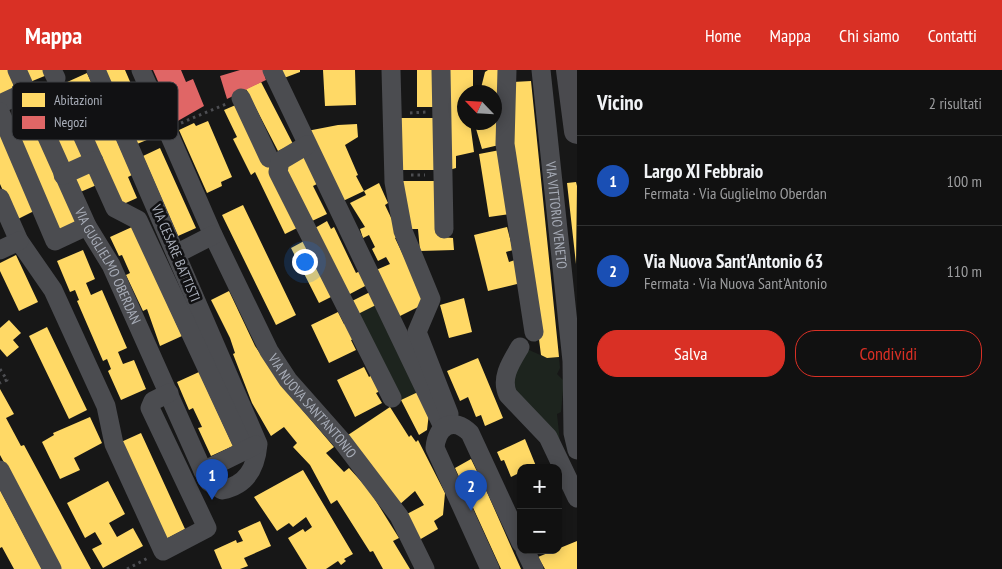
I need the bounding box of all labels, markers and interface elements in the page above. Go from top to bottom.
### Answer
text: Mappa [25,20,82,51]
text: Home [705,24,742,47]
text: Mappa [770,24,811,47]
text: Chi siamo [839,24,900,47]
text: Contatti [928,24,977,47]
legend [12,82,178,140]
north arrow [457,85,502,130]
text: Vicino [597,89,643,116]
text: Abitazioni [54,91,103,109]
text: 2 risultati [929,93,982,113]
text: Negozi [54,113,87,131]
street label: VIA VITTORIO VENETO [542,159,571,270]
text: Largo XI Febbraio [644,159,763,183]
text: 1 [609,171,617,191]
text: 100 m [947,171,982,191]
text: Fermata · Via Guglielmo Oberdan [644,183,827,203]
street label: VIA CESARE BATTISTI [147,201,205,304]
street label: VIA GUGLIELMO OBERDAN [70,204,145,327]
your location [292,249,318,275]
text: Via Nuova Sant'Antonio 63 [644,249,823,273]
text: 2 [609,261,617,281]
text: 110 m [947,261,982,281]
text: Fermata · Via Nuova Sant'Antonio [644,273,827,293]
button: Salva [597,330,785,377]
button: Condividi [795,330,982,377]
street label: VIA NUOVA SANT'ANTONIO [264,350,361,462]
pin: 1 [196,459,228,500]
map controls [517,464,562,554]
button: + [517,464,562,509]
pin: 2 [455,470,487,511]
button: − [517,509,562,554]

